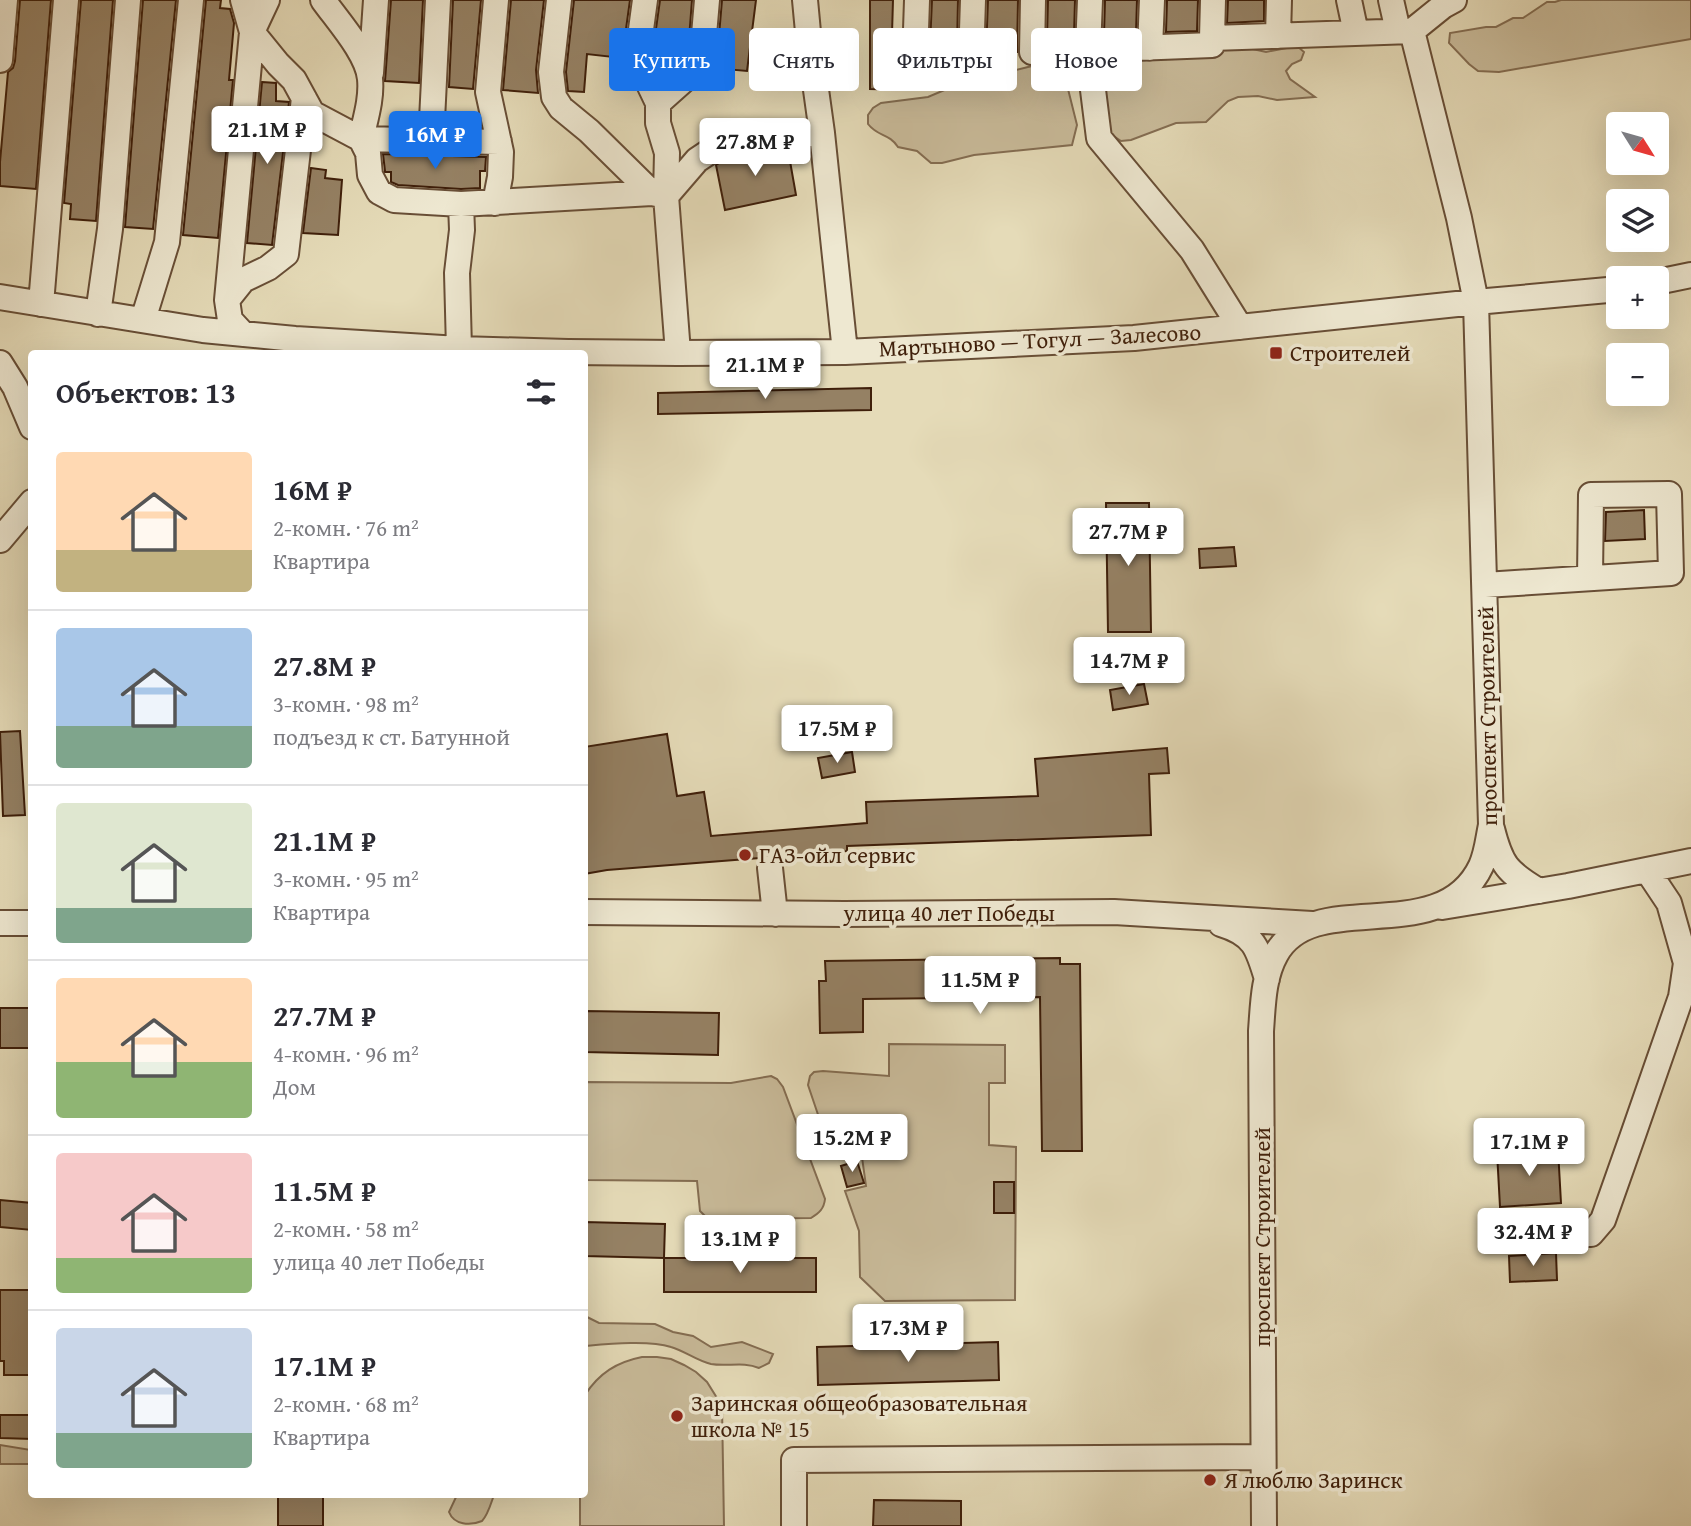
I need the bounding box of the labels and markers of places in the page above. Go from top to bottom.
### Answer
pin: 21.1M ₽ [202,106,332,166]
pin: 16M ₽ [386,111,484,171]
pin: 27.8M ₽ [690,118,820,178]
place label: Строителей [1290,336,1411,369]
pin: 21.1M ₽ [700,342,830,401]
marker: Строителей [1268,345,1284,361]
pin: 27.7M ₽ [1063,508,1193,568]
pin: 14.7M ₽ [1064,638,1194,697]
pin: 17.5M ₽ [772,706,902,765]
place label: ГАЗ-ойл сервис [759,838,916,871]
marker: ГАЗ-ойл сервис [737,847,753,863]
pin: 11.5M ₽ [915,956,1045,1016]
pin: 15.2M ₽ [787,1114,917,1174]
pin: 17.1M ₽ [1464,1118,1594,1178]
pin: 32.4M ₽ [1468,1208,1598,1268]
pin: 13.1M ₽ [675,1216,805,1275]
pin: 17.3M ₽ [843,1304,973,1364]
place label: Заринская общеобразовательная школа № 15 [691,1386,1028,1445]
marker: Заринская общеобразовательная школа № 15 [669,1408,685,1424]
place label: Я люблю Заринск [1223,1463,1403,1496]
marker: Я люблю Заринск [1202,1472,1218,1488]

